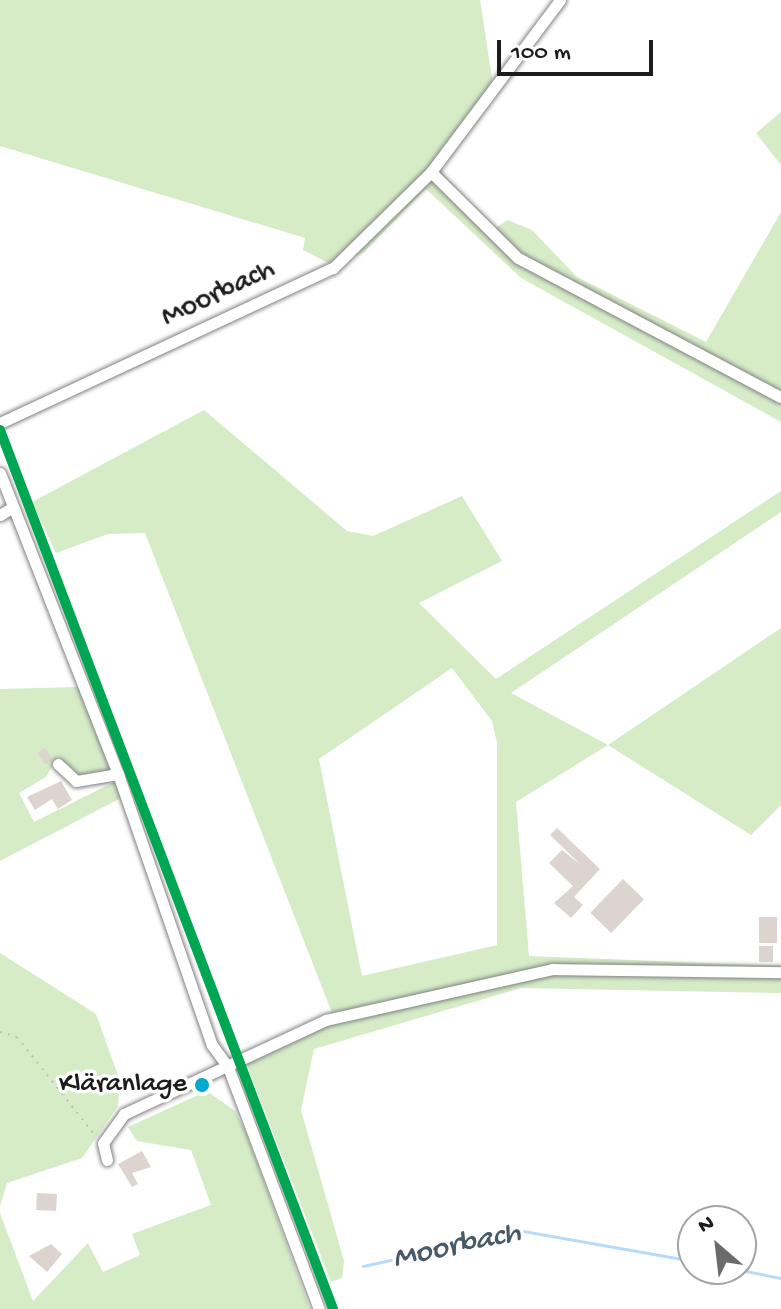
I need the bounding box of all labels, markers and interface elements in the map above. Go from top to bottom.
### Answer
scale bar [501,24,657,74]
text: 100 m [511,39,571,68]
street label: Moorbach [156,253,282,337]
place label: Kläranlage [59,1068,187,1102]
marker: Kläranlage [194,1077,210,1093]
north arrow [677,1205,757,1285]
text: N [694,1211,719,1240]
water label: Moorbach [390,1215,524,1279]

